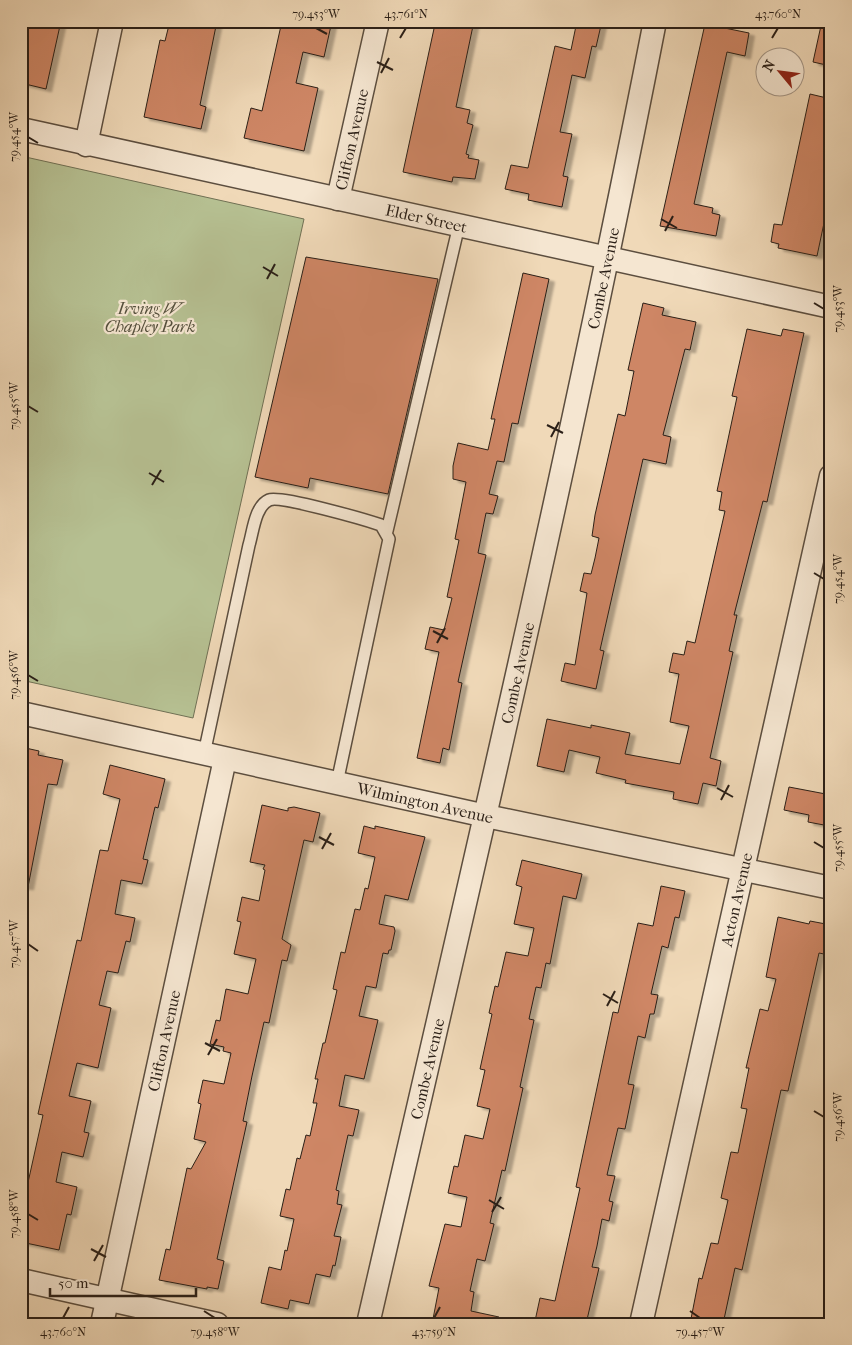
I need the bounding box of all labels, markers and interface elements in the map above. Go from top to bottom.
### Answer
text: 79.453°W [292,7,341,21]
text: 43.761°N [384,7,428,21]
text: 43.760°N [755,7,801,21]
north arrow [754,48,804,98]
text: N [759,57,779,75]
street label: Clifton Avenue [331,87,372,192]
text: 79.454°W [7,111,21,162]
street label: Elder Street [384,200,469,236]
street label: Combe Avenue [583,225,623,331]
text: 79.453°W [831,284,845,333]
park label: Irving W Chapley Park [105,299,195,336]
text: 79.455°W [7,381,21,430]
text: 79.454°W [831,553,845,604]
street label: Combe Avenue [497,620,538,725]
text: 79.456°W [7,649,21,700]
street label: Wilmington Avenue [354,778,495,827]
text: 79.455°W [831,823,845,872]
street label: Acton Avenue [716,851,756,949]
text: 79.457°W [7,918,21,968]
street label: Clifton Avenue [143,988,184,1093]
street label: Combe Avenue [406,1016,448,1121]
text: 79.456°W [831,1091,845,1142]
text: 79.458°W [7,1188,21,1238]
scale bar [50,1265,196,1297]
text: 50 m [58,1274,89,1292]
text: 43.760°N [40,1325,86,1339]
text: 79.458°W [191,1325,241,1339]
text: 43.759°N [412,1325,456,1339]
text: 79.457°W [676,1325,726,1339]

